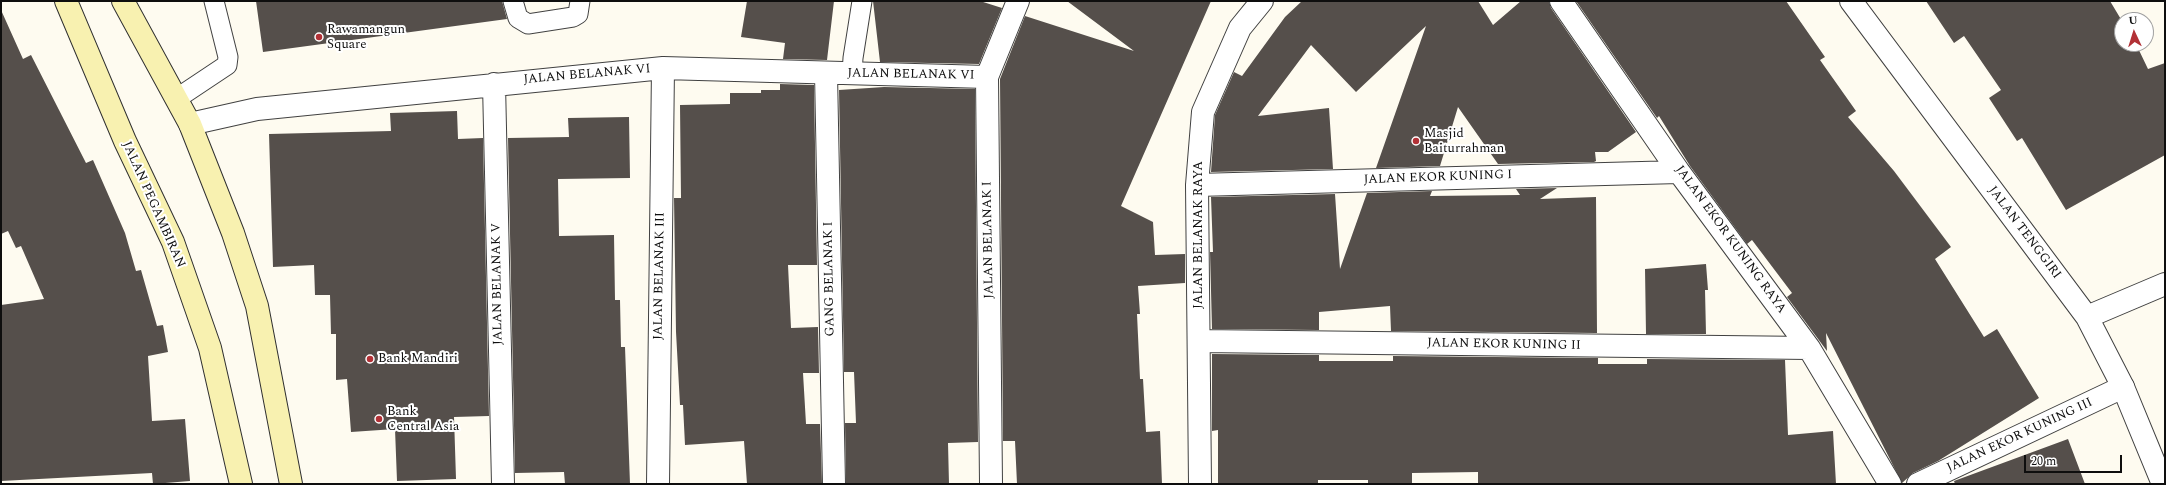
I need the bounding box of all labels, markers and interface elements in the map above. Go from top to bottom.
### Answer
north arrow [2114,12,2154,52]
text: U [2128,12,2138,29]
place label: Rawamangun Square [327,22,405,53]
marker: Rawamangun Square [314,32,324,42]
street label: JALAN BELANAK VI [523,62,651,88]
street label: JALAN BELANAK VI [847,66,975,84]
place label: Masjid Baiturrahman [1424,126,1504,157]
marker: Masjid Baiturrahman [1411,136,1421,146]
street label: JALAN PEGAMBIRAN [118,139,188,271]
street label: JALAN BELANAK RAYA [1191,161,1207,309]
street label: JALAN EKOR KUNING RAYA [1671,163,1789,317]
street label: JALAN EKOR KUNING I [1363,168,1513,188]
street label: JALAN BELANAK I [980,181,998,299]
street label: JALAN TENGGIRI [1984,184,2064,282]
street label: JALAN BELANAK III [651,212,669,340]
street label: GANG BELANAK I [821,221,839,337]
street label: JALAN BELANAK V [489,223,507,345]
street label: JALAN EKOR KUNING II [1427,336,1581,354]
place label: Bank Mandiri [378,351,458,367]
marker: Bank Mandiri [365,354,375,364]
street label: JALAN EKOR KUNING III [1945,395,2095,477]
place label: Bank Central Asia [387,404,459,435]
marker: Bank Central Asia [374,414,384,424]
scale bar [2026,447,2124,473]
text: 20 m [2031,452,2056,471]

